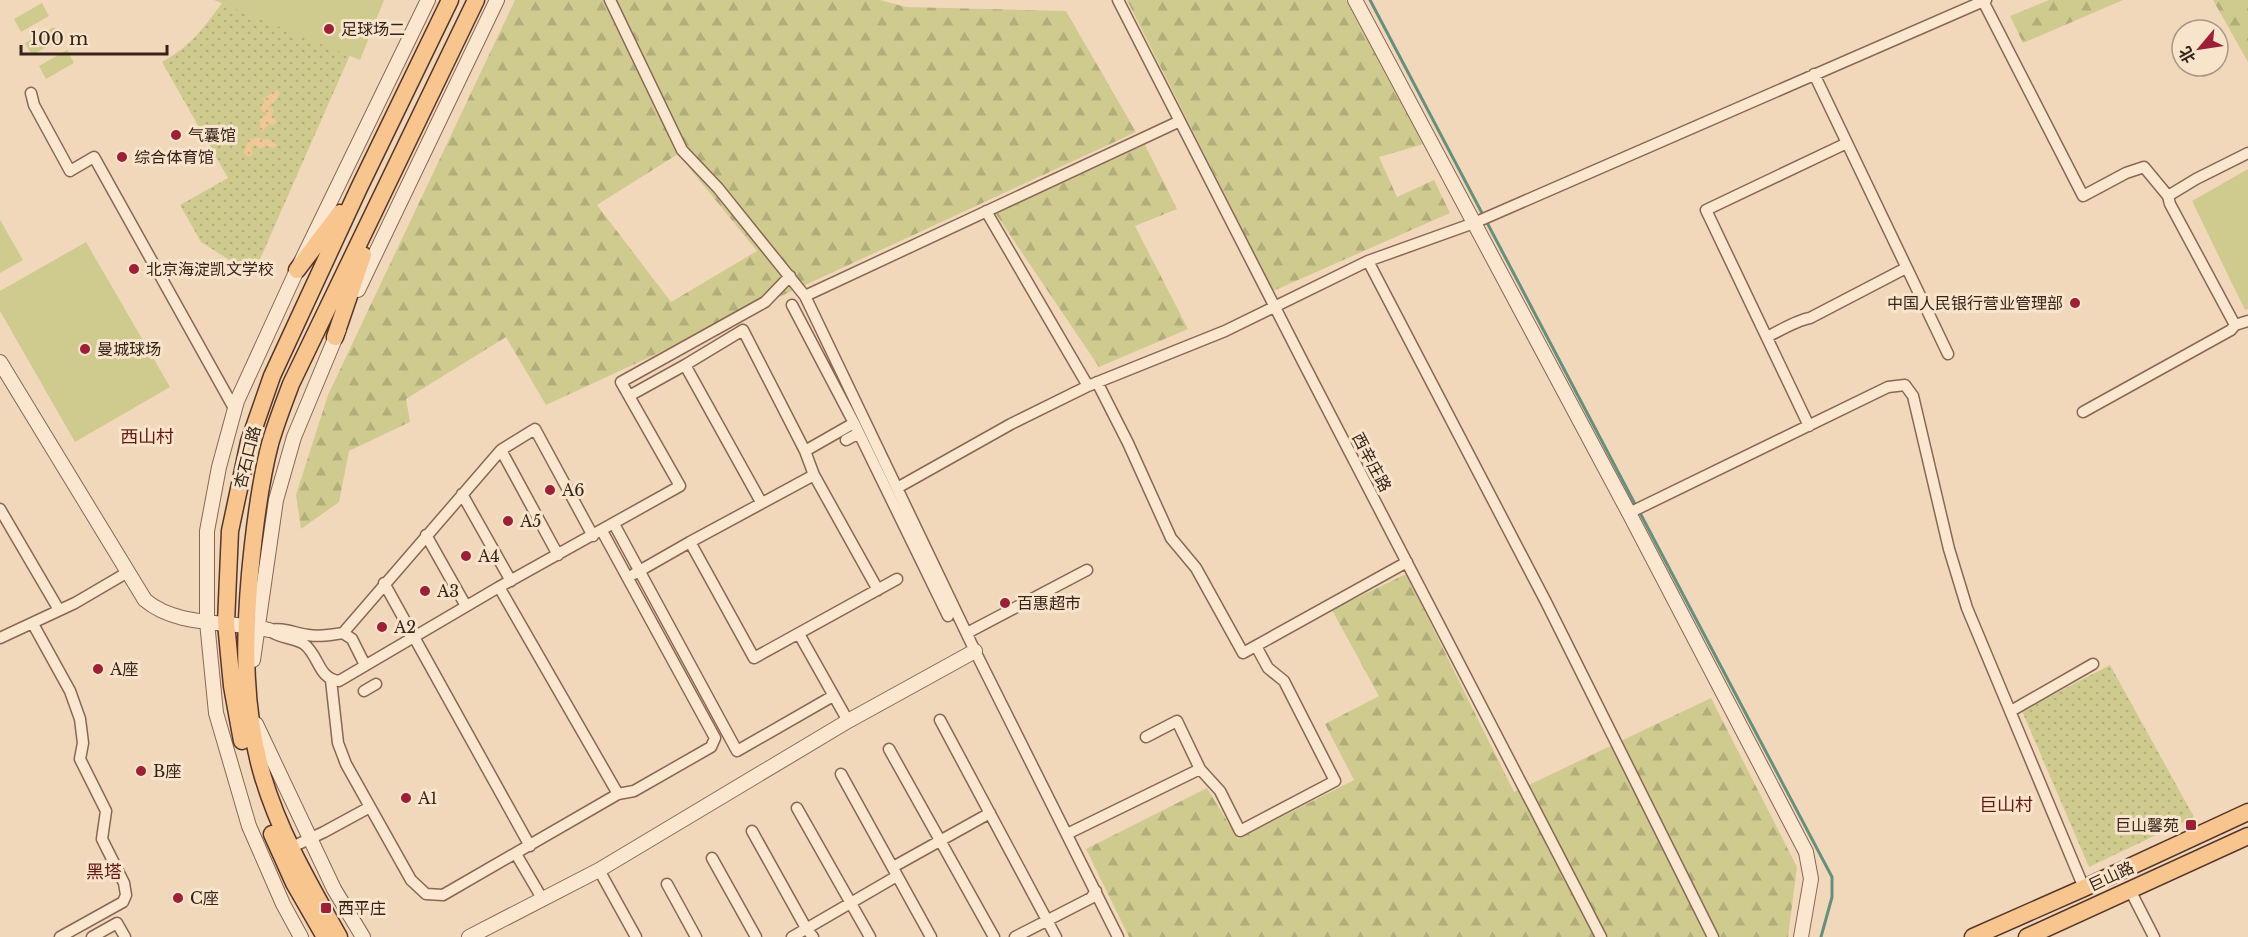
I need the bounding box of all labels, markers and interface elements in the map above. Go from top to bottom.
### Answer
scale bar [21,18,166,56]
north arrow [2170,18,2230,78]
place label: 足球场二 [341,19,405,39]
marker: 足球场二 [322,22,336,36]
text: 100 m [30,28,88,50]
text: 北 [2174,43,2200,67]
place label: 气囊馆 [188,125,236,145]
marker: 气囊馆 [169,128,183,142]
place label: 综合体育馆 [134,147,214,167]
marker: 综合体育馆 [115,150,129,164]
place label: 北京海淀凯文学校 [146,259,274,279]
marker: 北京海淀凯文学校 [127,262,141,276]
place label: 中国人民银行营业管理部 [1887,293,2063,313]
marker: 中国人民银行营业管理部 [2068,296,2082,310]
place label: 曼城球场 [97,339,161,359]
marker: 曼城球场 [78,342,92,356]
street label: 杏石口路 [230,424,264,490]
district label: 西山村 [120,426,174,448]
street label: 西辛庄路 [1348,429,1396,495]
place label: A6 [561,480,585,500]
marker: A6 [543,483,557,497]
place label: A5 [519,511,541,531]
marker: A5 [501,514,515,528]
place label: A4 [477,546,500,566]
marker: A4 [459,549,473,563]
place label: A3 [436,581,459,601]
marker: A3 [418,584,432,598]
place label: 百惠超市 [1017,593,1081,613]
marker: 百惠超市 [998,596,1012,610]
place label: A2 [393,617,416,637]
marker: A2 [375,620,389,634]
place label: A座 [109,659,138,679]
marker: A座 [91,662,105,676]
place label: B座 [153,761,181,781]
marker: B座 [134,764,148,778]
place label: A1 [417,788,438,808]
marker: A1 [399,791,413,805]
district label: 巨山村 [1979,794,2033,816]
place label: 巨山馨苑 [2115,815,2179,835]
marker: 巨山馨苑 [2184,818,2198,832]
street label: 巨山路 [2085,857,2137,895]
district label: 黑塔 [86,861,122,883]
place label: C座 [190,888,219,908]
marker: C座 [171,891,185,905]
place label: 西平庄 [338,898,386,918]
marker: 西平庄 [319,901,333,915]

